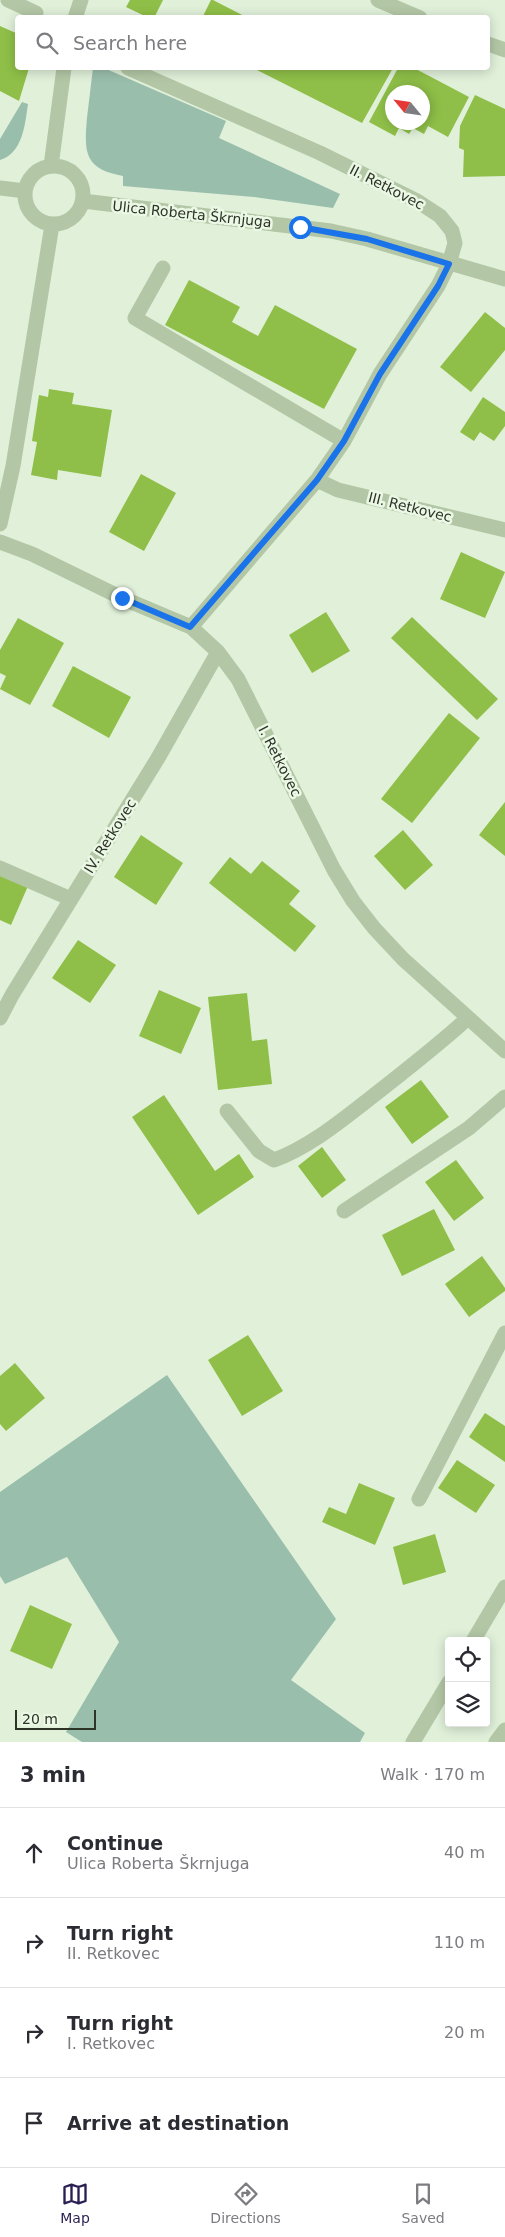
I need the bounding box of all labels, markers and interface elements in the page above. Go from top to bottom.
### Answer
search box [15,15,490,70]
icon: search [33,29,61,57]
text: Search here [73,32,187,54]
north arrow [385,85,430,130]
street label: II. Retkovec [347,161,427,213]
street label: Ulica Roberta Škrnjuga [112,197,272,230]
route start [289,216,312,239]
street label: III. Retkovec [367,489,453,525]
route end [111,587,134,610]
street label: I. Retkovec [255,723,305,799]
street label: IV. Retkovec [81,796,139,876]
map controls [445,1637,490,1727]
button: locate [445,1637,490,1682]
button: layers [445,1682,490,1727]
scale bar [15,1707,96,1730]
text: 20 m [22,1711,58,1727]
text: 3 min [20,1763,86,1787]
text: Walk · 170 m [380,1765,485,1784]
text: Continue [67,1832,163,1854]
icon: ahead [20,1839,48,1867]
text: 40 m [444,1843,485,1862]
text: Ulica Roberta Škrnjuga [67,1854,250,1873]
text: Turn right [67,1922,173,1944]
icon: right [20,1929,48,1957]
text: 110 m [434,1933,485,1952]
text: II. Retkovec [67,1944,160,1963]
text: Turn right [67,2012,173,2034]
icon: right [20,2019,48,2047]
text: 20 m [444,2023,485,2042]
text: I. Retkovec [67,2034,155,2053]
icon: arrive [20,2109,48,2137]
text: Arrive at destination [67,2112,289,2134]
tab: Map [60,2180,90,2226]
tab: Directions [210,2180,281,2226]
tab: Saved [401,2180,445,2226]

